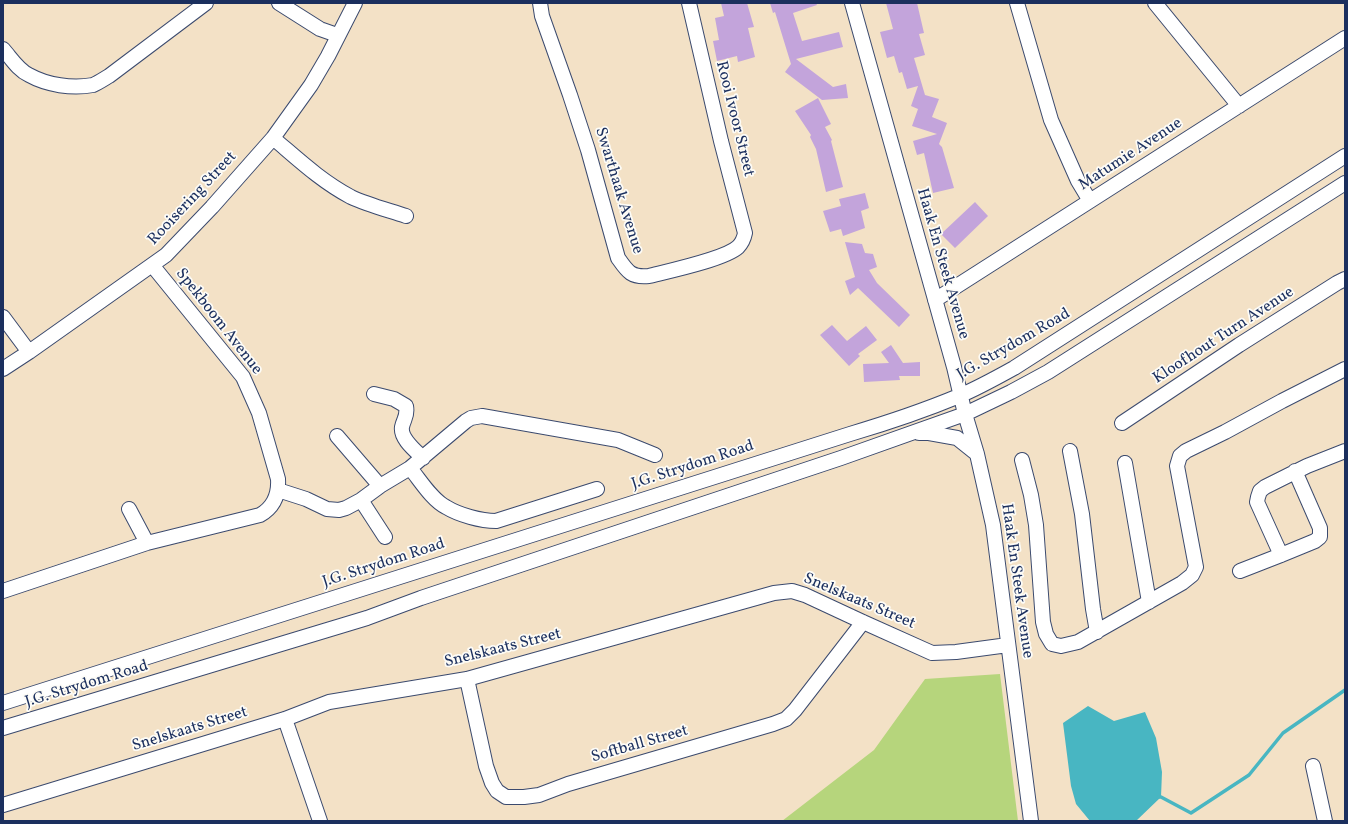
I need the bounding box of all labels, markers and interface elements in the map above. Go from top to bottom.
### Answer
street label: Rooi Ivoor Street [710,59,758,179]
street label: Matumie Avenue [1076,114,1186,196]
street label: Swarthaak Avenue [590,125,646,257]
street label: Rooisering Street [145,148,241,250]
street label: Haak En Steek Avenue [911,186,973,342]
street label: Spekboom Avenue [170,265,266,379]
street label: Kloofhout Turn Avenue [1150,283,1298,389]
street label: J.G. Strydom Road [954,305,1074,385]
street label: J.G. Strydom Road [629,437,757,495]
street label: Haak En Steek Avenue [996,502,1036,660]
street label: J.G. Strydom Road [320,535,448,593]
street label: Snelskaats Street [800,570,918,634]
street label: Snelskaats Street [443,625,563,673]
street label: J.G. Strydom Road [23,657,151,713]
street label: Snelskaats Street [130,703,250,757]
street label: Softball Street [589,722,691,768]

